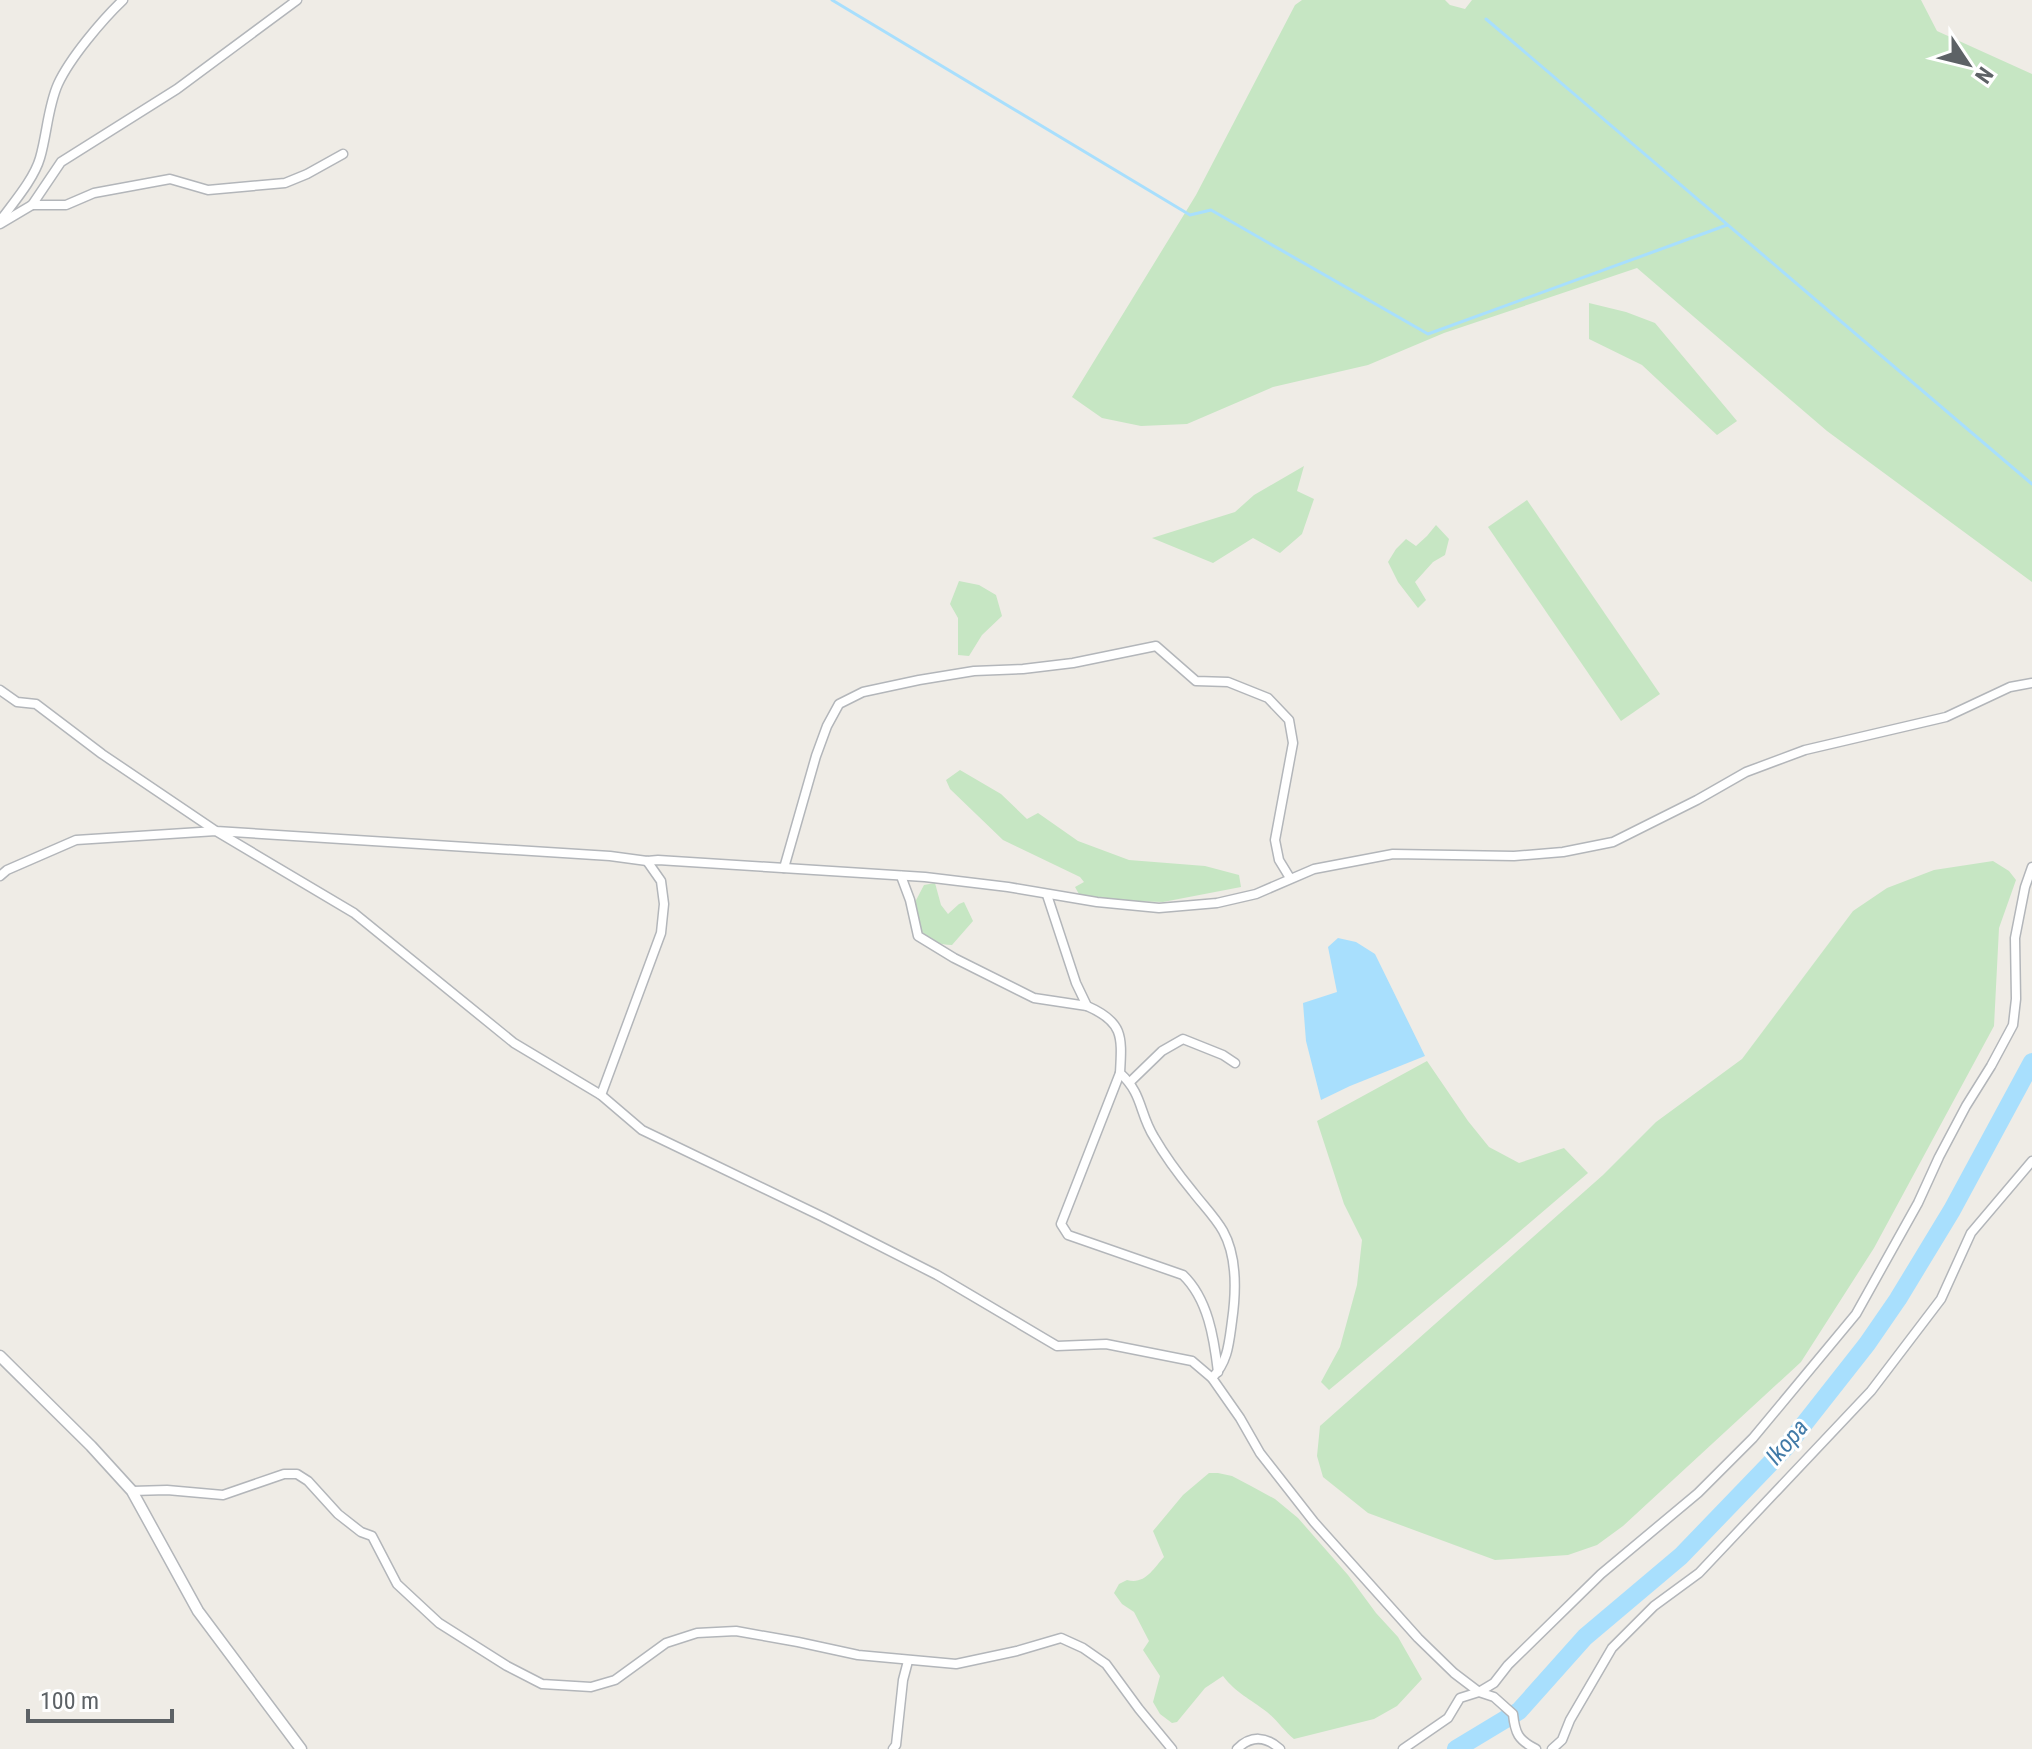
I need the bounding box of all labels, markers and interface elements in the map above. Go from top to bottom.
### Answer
north arrow [1928,24,2008,104]
text: N [1970,62,1998,88]
water label: Ikopa [1760,1414,1814,1470]
scale bar [28,1673,172,1723]
text: 100 m [40,1687,99,1715]

